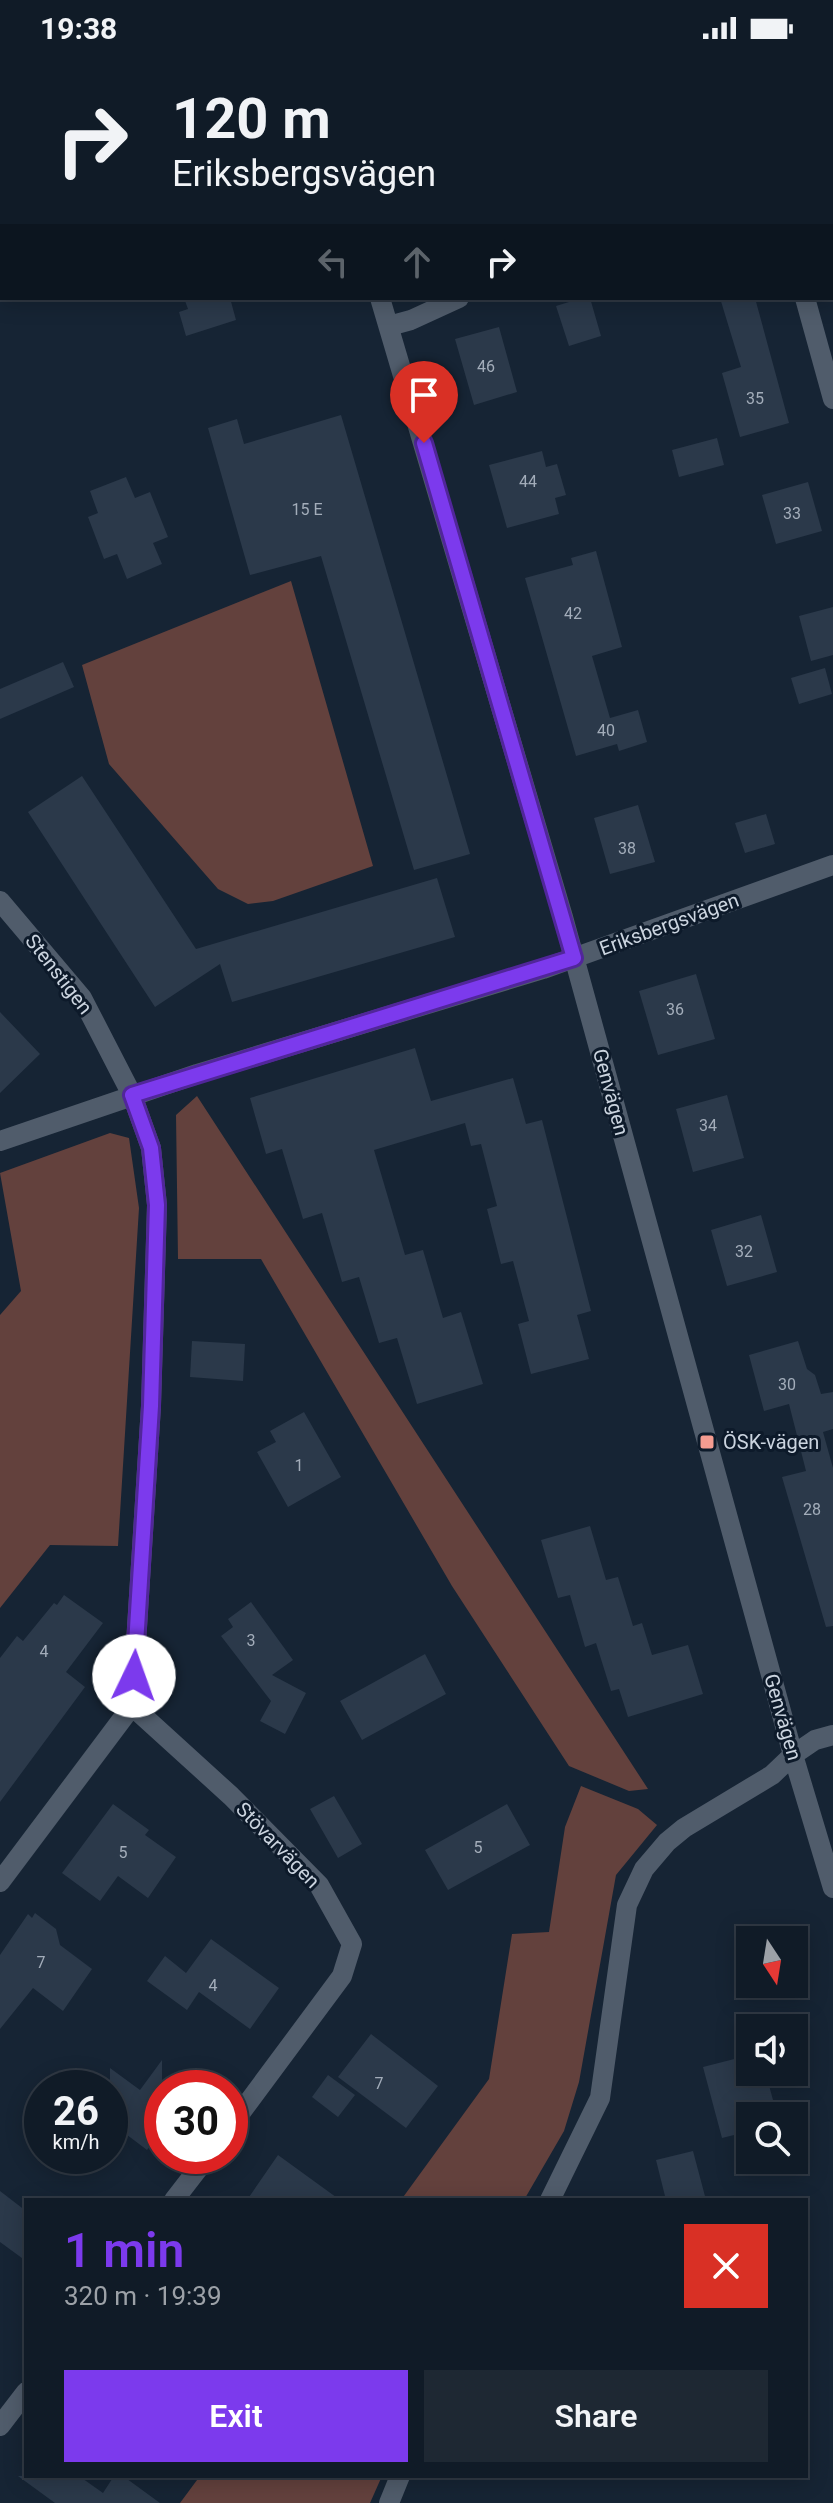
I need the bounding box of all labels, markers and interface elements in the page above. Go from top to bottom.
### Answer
text: 19:38 [40,11,117,46]
text: 120 m [172,86,331,152]
icon: right [40,88,144,192]
text: Eriksbergsvägen [172,153,436,195]
icon: left [311,240,355,284]
icon: ahead [395,240,439,284]
icon: right [479,240,523,284]
house number: 46 [477,357,495,376]
pin [390,361,458,443]
icon: arrive [402,373,446,417]
house number: 35 [746,389,764,408]
house number: 44 [519,472,537,491]
house number: 15 E [291,500,323,519]
house number: 33 [783,504,801,523]
house number: 42 [564,604,582,623]
house number: 40 [597,721,615,740]
house number: 38 [618,839,636,858]
street label: Eriksbergsvägen [596,888,742,960]
street label: Stenstigen [20,929,98,1019]
house number: 36 [666,1000,684,1019]
street label: Genvägen [588,1046,634,1138]
house number: 34 [699,1116,717,1135]
house number: 32 [735,1242,753,1261]
house number: 30 [778,1375,796,1394]
place label: ÖSK-vägen [723,1430,819,1454]
marker: ÖSK-vägen [698,1433,716,1451]
house number: 1 [295,1456,304,1475]
house number: 28 [803,1500,821,1519]
house number: 3 [247,1631,256,1650]
position arrow [92,1634,176,1718]
house number: 4 [40,1642,49,1661]
street label: Genvägen [759,1671,807,1763]
street label: Stövarvägen [231,1797,325,1893]
house number: 5 [474,1838,483,1857]
house number: 5 [119,1843,128,1862]
north arrow [736,1926,808,1998]
map controls [736,1926,808,2174]
house number: 7 [37,1953,46,1972]
house number: 4 [209,1976,218,1995]
button: sound [736,2014,808,2086]
speed limit sign: 30 [144,2070,248,2174]
house number: 7 [375,2074,384,2093]
text: 26 [53,2088,99,2135]
button: search [736,2102,808,2174]
text: km/h [53,2130,99,2154]
text: 1 min [64,2222,184,2279]
button: close [684,2224,768,2308]
text: 320 m · 19:39 [64,2281,222,2311]
button: Exit [64,2370,408,2462]
button: Share [424,2370,768,2462]

